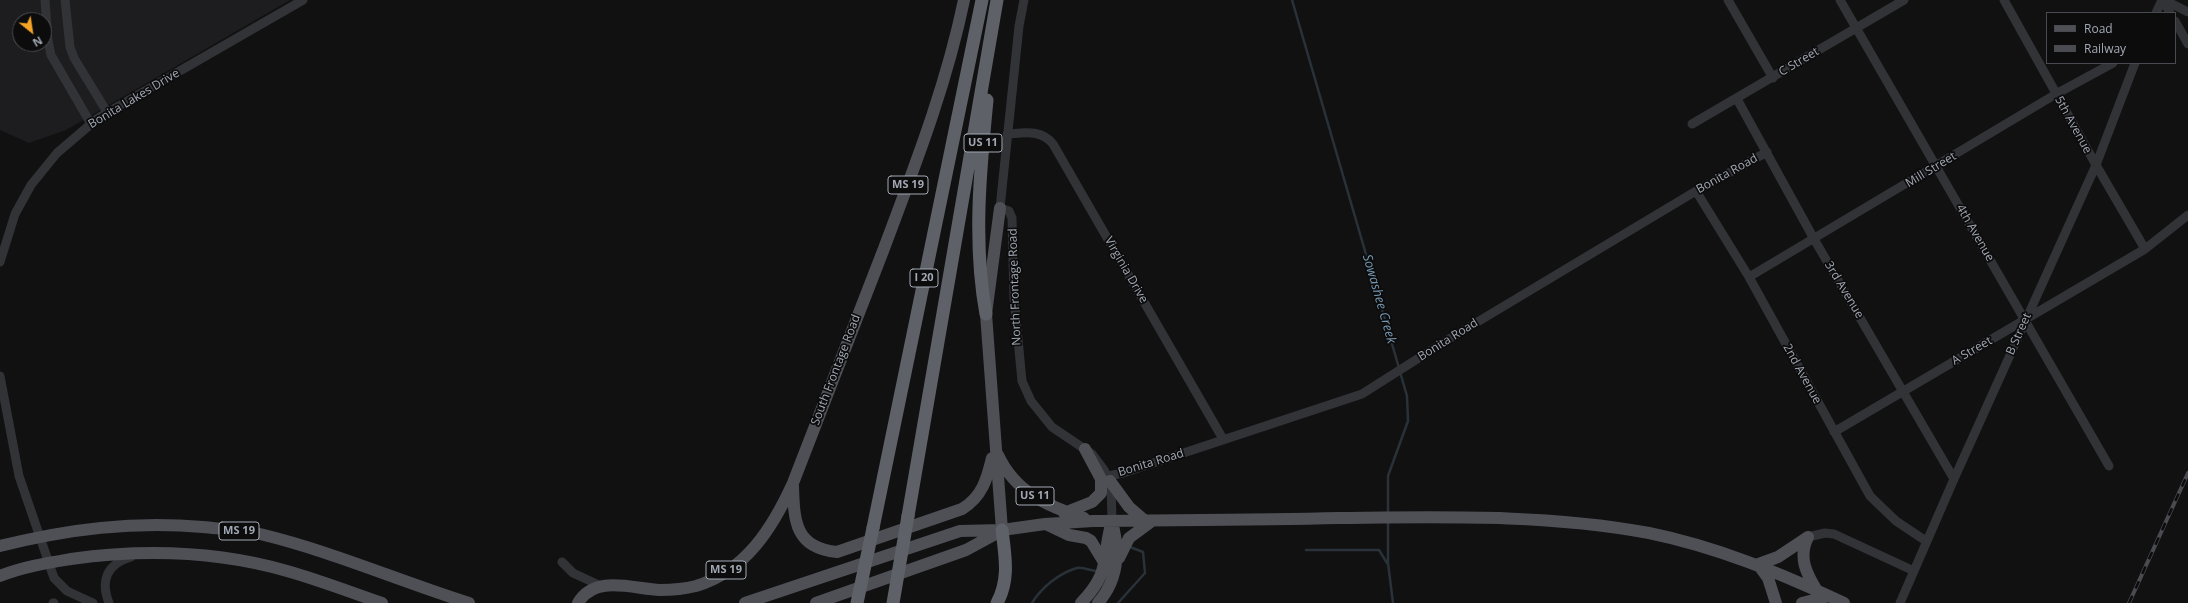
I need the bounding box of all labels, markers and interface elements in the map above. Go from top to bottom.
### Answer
north arrow [12,12,52,52]
legend [2046,12,2176,64]
text: Road [2084,20,2113,37]
text: N [30,33,45,51]
text: Railway [2084,40,2126,57]
street label: C Street [1776,44,1822,80]
street label: Bonita Lakes Drive [86,66,182,132]
street label: 5th Avenue [2051,94,2095,156]
road number: US 11 [964,134,1002,152]
street label: Mill Street [1903,149,1959,191]
street label: Bonita Road [1694,151,1760,197]
road number: MS 19 [888,176,928,194]
street label: 4th Avenue [1953,202,1997,264]
street label: North Frontage Road [1006,228,1024,346]
street label: Virginia Drive [1101,234,1151,306]
water label: Sowashee Creek [1359,253,1399,345]
street label: 3rd Avenue [1821,259,1867,321]
road number: I 20 [910,269,938,287]
street label: B Street [2003,311,2035,357]
street label: South Frontage Road [808,313,864,427]
street label: Bonita Road [1415,316,1481,364]
street label: A Street [1949,334,1995,368]
street label: 2nd Avenue [1780,341,1824,407]
street label: Bonita Road [1116,446,1186,480]
road number: US 11 [1016,487,1054,505]
road number: MS 19 [219,522,259,540]
road number: MS 19 [706,561,746,579]

